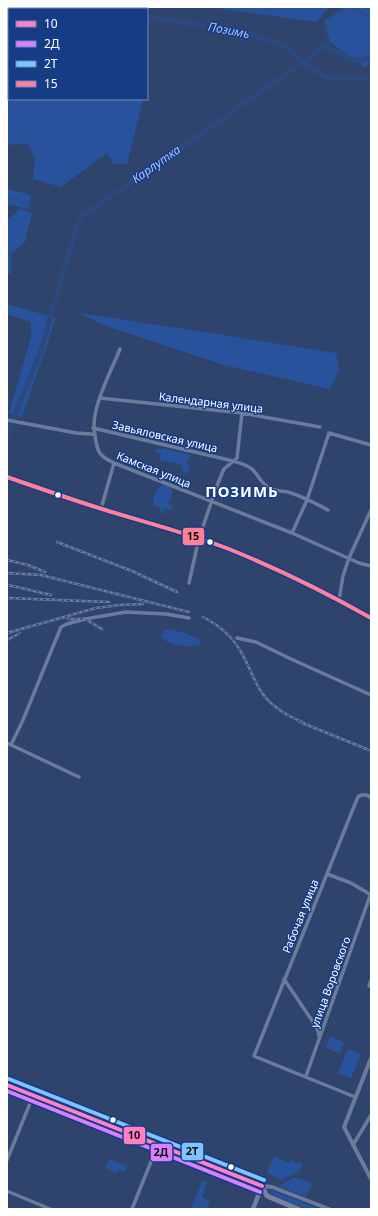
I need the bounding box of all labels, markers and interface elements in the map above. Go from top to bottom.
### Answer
legend [8,8,148,100]
text: 10 [44,15,58,32]
water label: Позимь [207,18,251,42]
text: 2Д [44,35,60,52]
text: 2Т [44,55,58,72]
text: 15 [44,75,58,92]
water label: Карлутка [128,141,184,187]
street label: Календарная улица [158,388,264,416]
street label: Завьяловская улица [111,417,219,455]
street label: Камская улица [115,447,193,491]
district label: ПОЗИМЬ [205,481,279,501]
unlabelled marker [53,490,63,500]
line badge: 15 [182,527,205,546]
text: 15 [187,528,199,543]
unlabelled marker [205,537,215,547]
street label: Рабочая улица [278,877,322,955]
street label: улица Воровского [307,934,353,1030]
unlabelled marker [108,1115,118,1125]
line badge: 10 [123,1126,146,1145]
text: 10 [128,1127,140,1142]
line badge: 2Т [181,1142,204,1161]
line badge: 2Д [150,1143,173,1162]
text: 2Т [186,1143,199,1158]
text: 2Д [154,1144,169,1159]
unlabelled marker [226,1162,236,1172]

